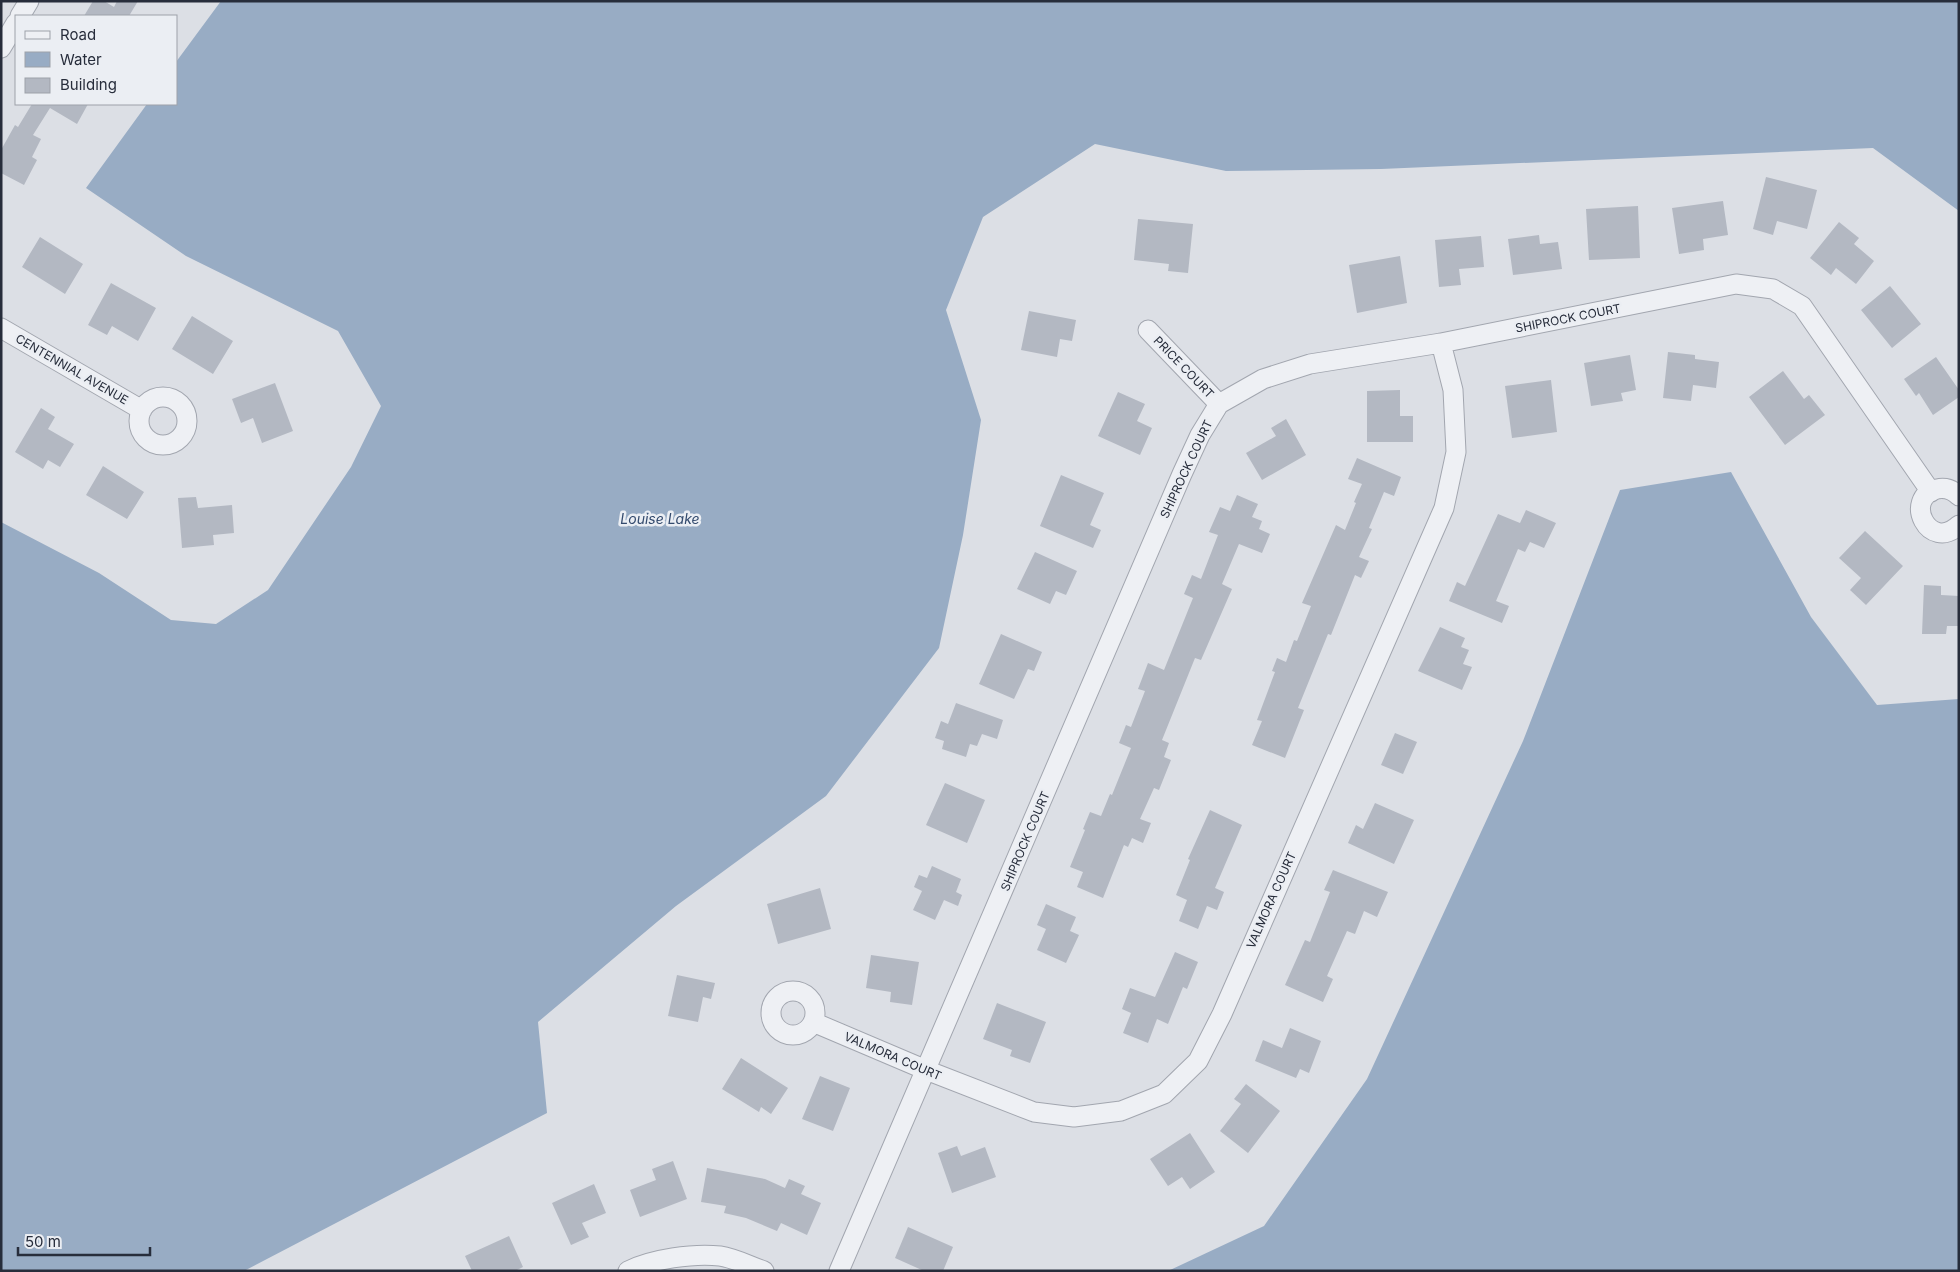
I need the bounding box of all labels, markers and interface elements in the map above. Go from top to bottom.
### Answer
legend [15,15,178,105]
text: Road [60,25,96,44]
text: Water [60,50,102,69]
text: Building [60,75,117,94]
street label: SHIPROCK COURT [1514,300,1622,336]
street label: CENTENNIAL AVENUE [13,331,131,407]
street label: PRICE COURT [1151,333,1217,401]
street label: SHIPROCK COURT [1157,417,1216,521]
water label: Louise Lake [620,510,700,527]
street label: SHIPROCK COURT [997,789,1053,893]
street label: VALMORA COURT [1243,849,1299,951]
street label: VALMORA COURT [842,1029,944,1083]
scale bar [18,1224,150,1256]
text: 50 m [25,1232,61,1251]

